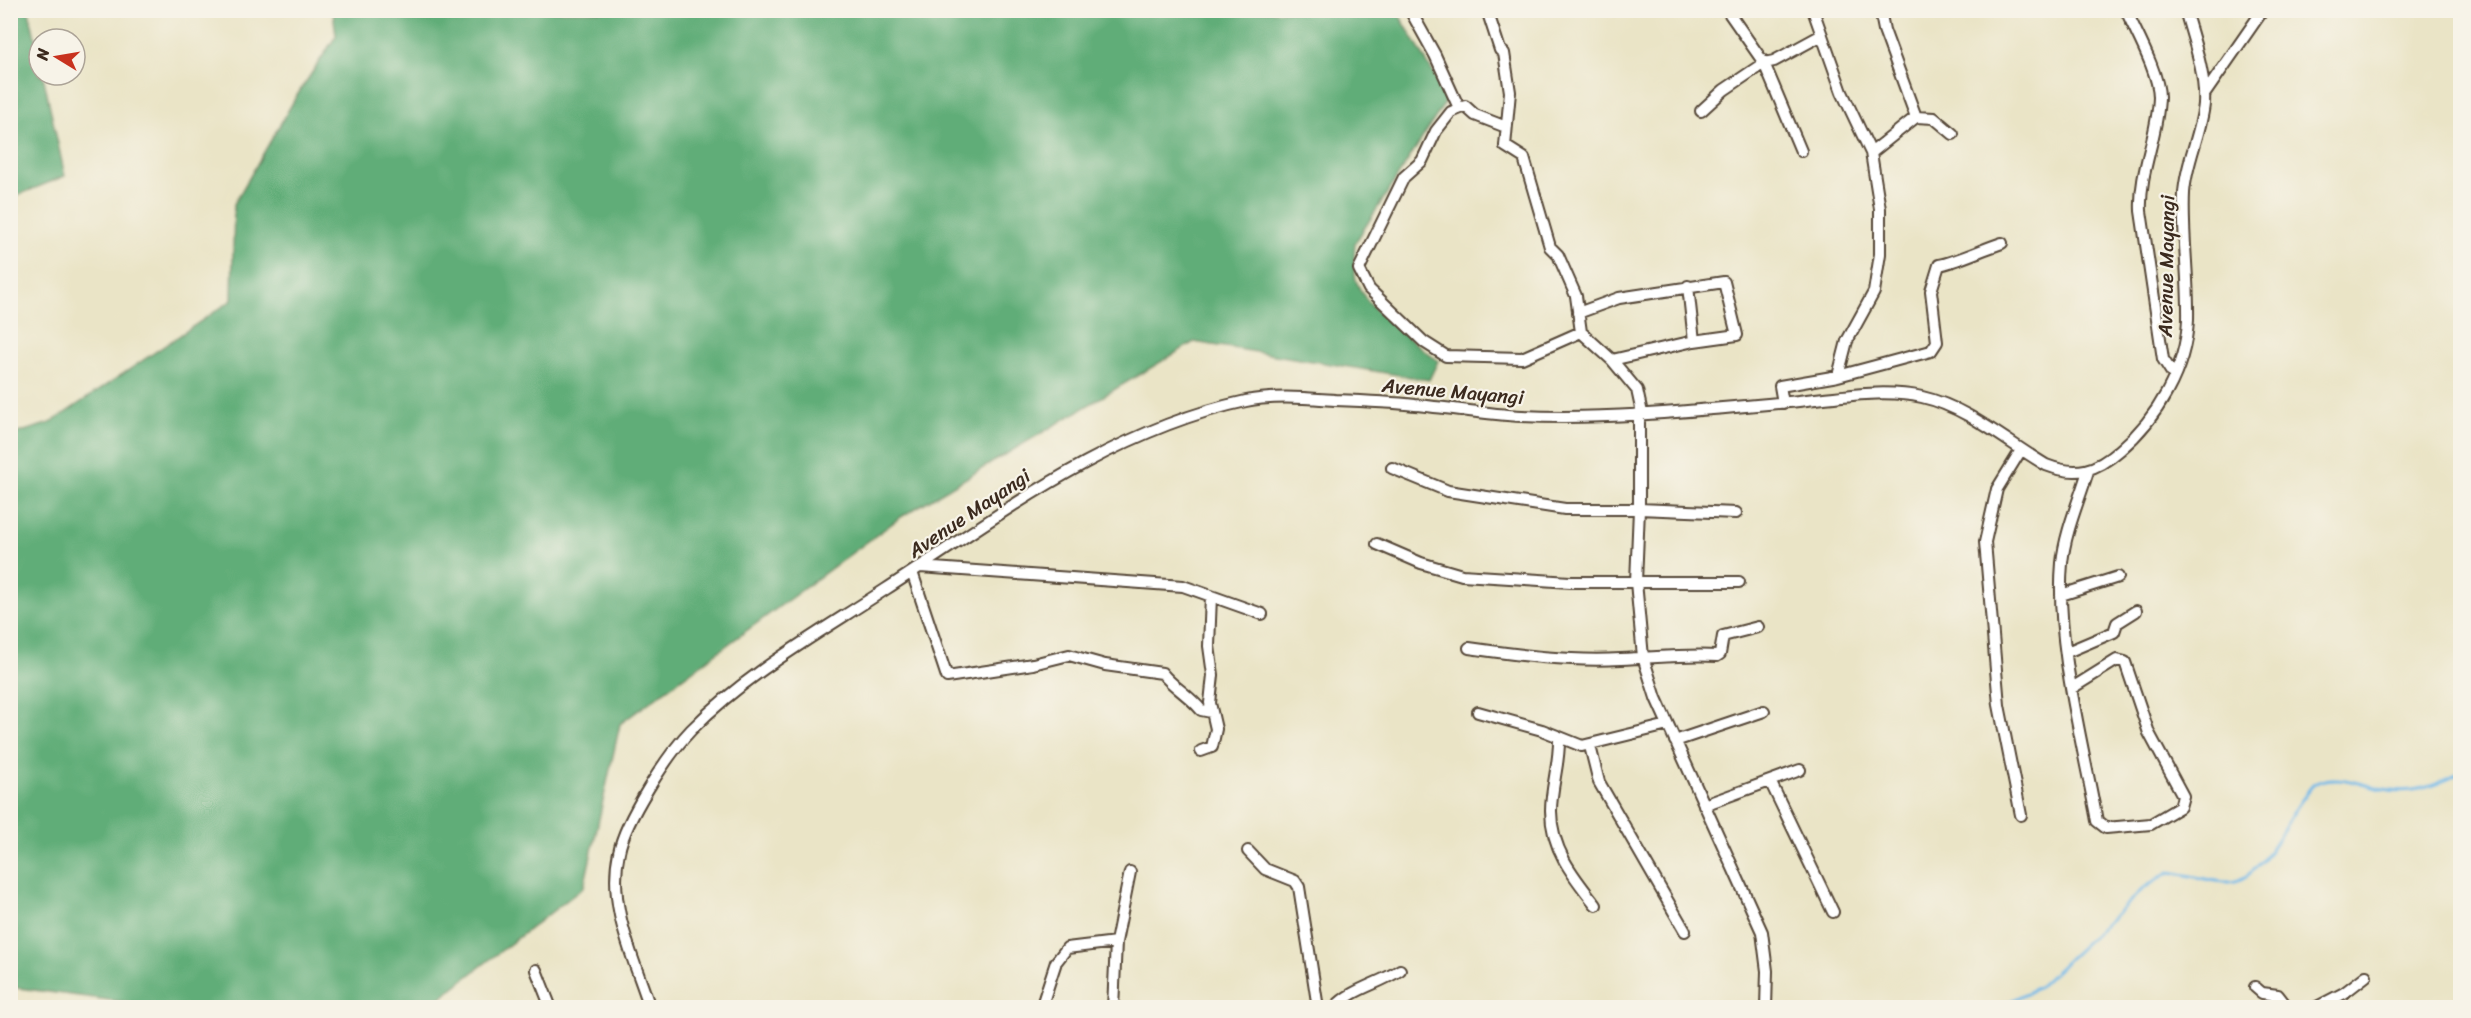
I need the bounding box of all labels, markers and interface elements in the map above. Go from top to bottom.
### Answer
north arrow [27,27,87,87]
text: N [27,45,58,63]
street label: Avenue Mayangi [2148,194,2185,338]
street label: Avenue Mayangi [1380,368,1526,415]
street label: Avenue Mayangi [900,459,1038,568]

